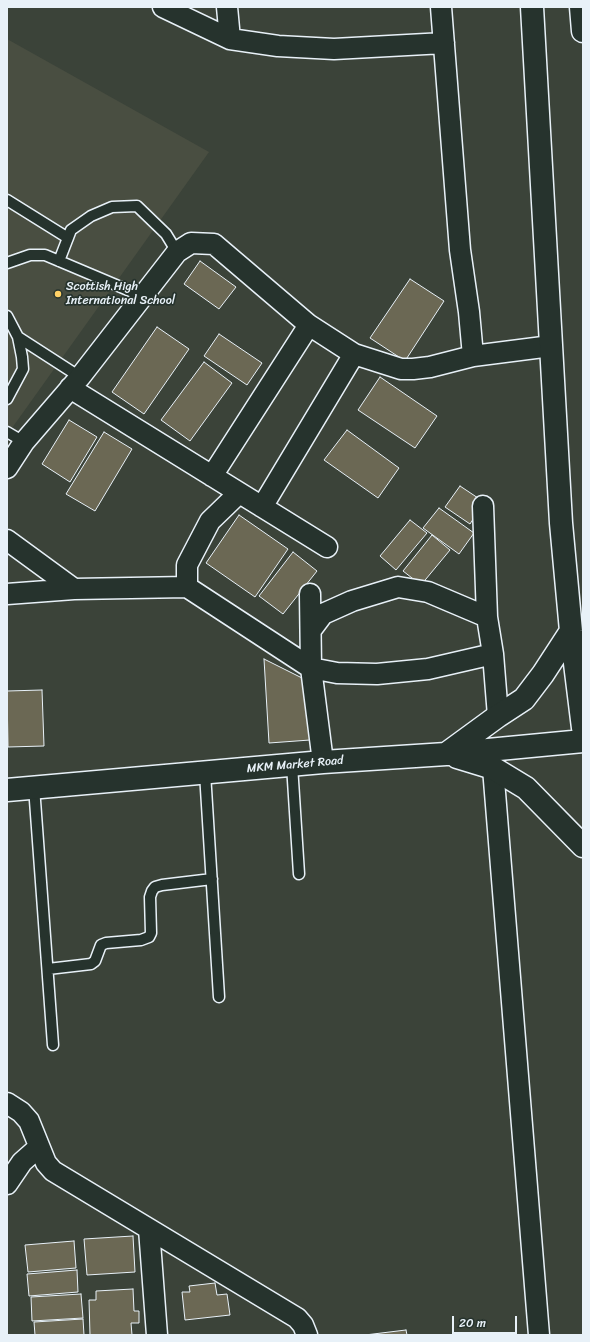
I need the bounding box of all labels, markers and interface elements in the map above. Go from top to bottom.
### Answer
place label: Scottish High International School [66,280,175,308]
marker: Scottish High International School [53,289,63,299]
street label: MKM Market Road [246,754,344,776]
scale bar [454,1308,519,1334]
text: 20 m [459,1312,486,1334]

